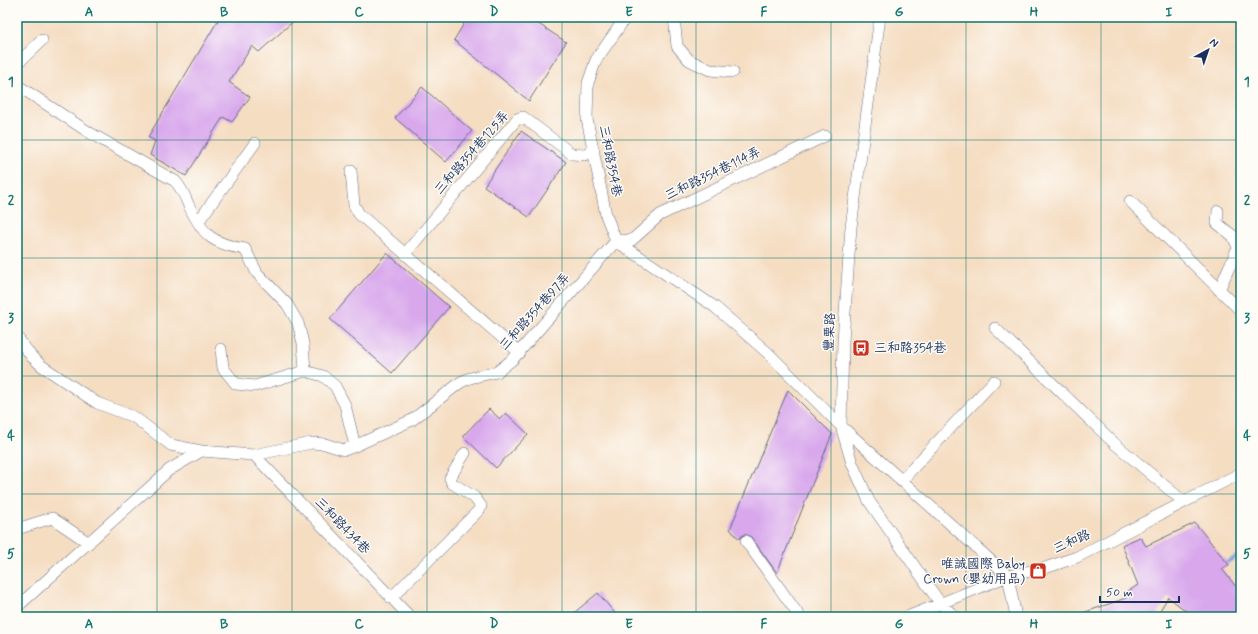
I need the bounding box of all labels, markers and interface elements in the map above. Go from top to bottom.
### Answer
text: A [85,4,93,21]
text: B [220,4,229,21]
text: C [354,4,364,21]
text: D [490,4,499,21]
text: E [625,4,633,21]
text: F [761,4,768,21]
text: G [895,4,904,21]
text: H [1030,4,1039,21]
text: I [1166,4,1173,21]
north arrow [1188,30,1228,70]
text: N [1206,35,1221,51]
text: 1 [8,74,14,91]
text: 1 [1244,74,1250,91]
street label: 三和路354巷125弄 [431,108,513,198]
street label: 三和路354巷 [595,124,625,198]
street label: 三和路354巷114弄 [662,143,764,205]
text: 2 [8,192,15,209]
text: 2 [1244,192,1251,209]
street label: 三和路354巷97弄 [496,270,574,354]
text: 3 [8,310,14,327]
text: 3 [1244,310,1250,327]
street label: 豐栗路 [820,312,840,352]
bus stop icon: 三和路354巷 [851,338,871,358]
place label: 三和路354巷 [874,340,946,357]
text: 4 [7,428,15,445]
text: 4 [1243,428,1251,445]
street label: 三和路434巷 [311,494,373,558]
street label: 三和路 [1051,526,1093,558]
text: 5 [7,546,15,563]
text: 5 [1243,546,1251,563]
place label: 唯誠國際 Baby Crown (嬰幼用品) [923,556,1025,588]
shop icon: 唯誠國際 Baby Crown (嬰幼用品) [1028,561,1048,581]
scale bar [1100,578,1179,604]
text: 50 m [1106,585,1133,601]
text: A [85,616,93,633]
text: B [220,616,229,633]
text: C [354,616,364,633]
text: D [490,616,499,633]
text: E [625,616,633,633]
text: F [761,616,768,633]
text: G [895,616,904,633]
text: H [1030,616,1039,633]
text: I [1166,616,1173,633]

